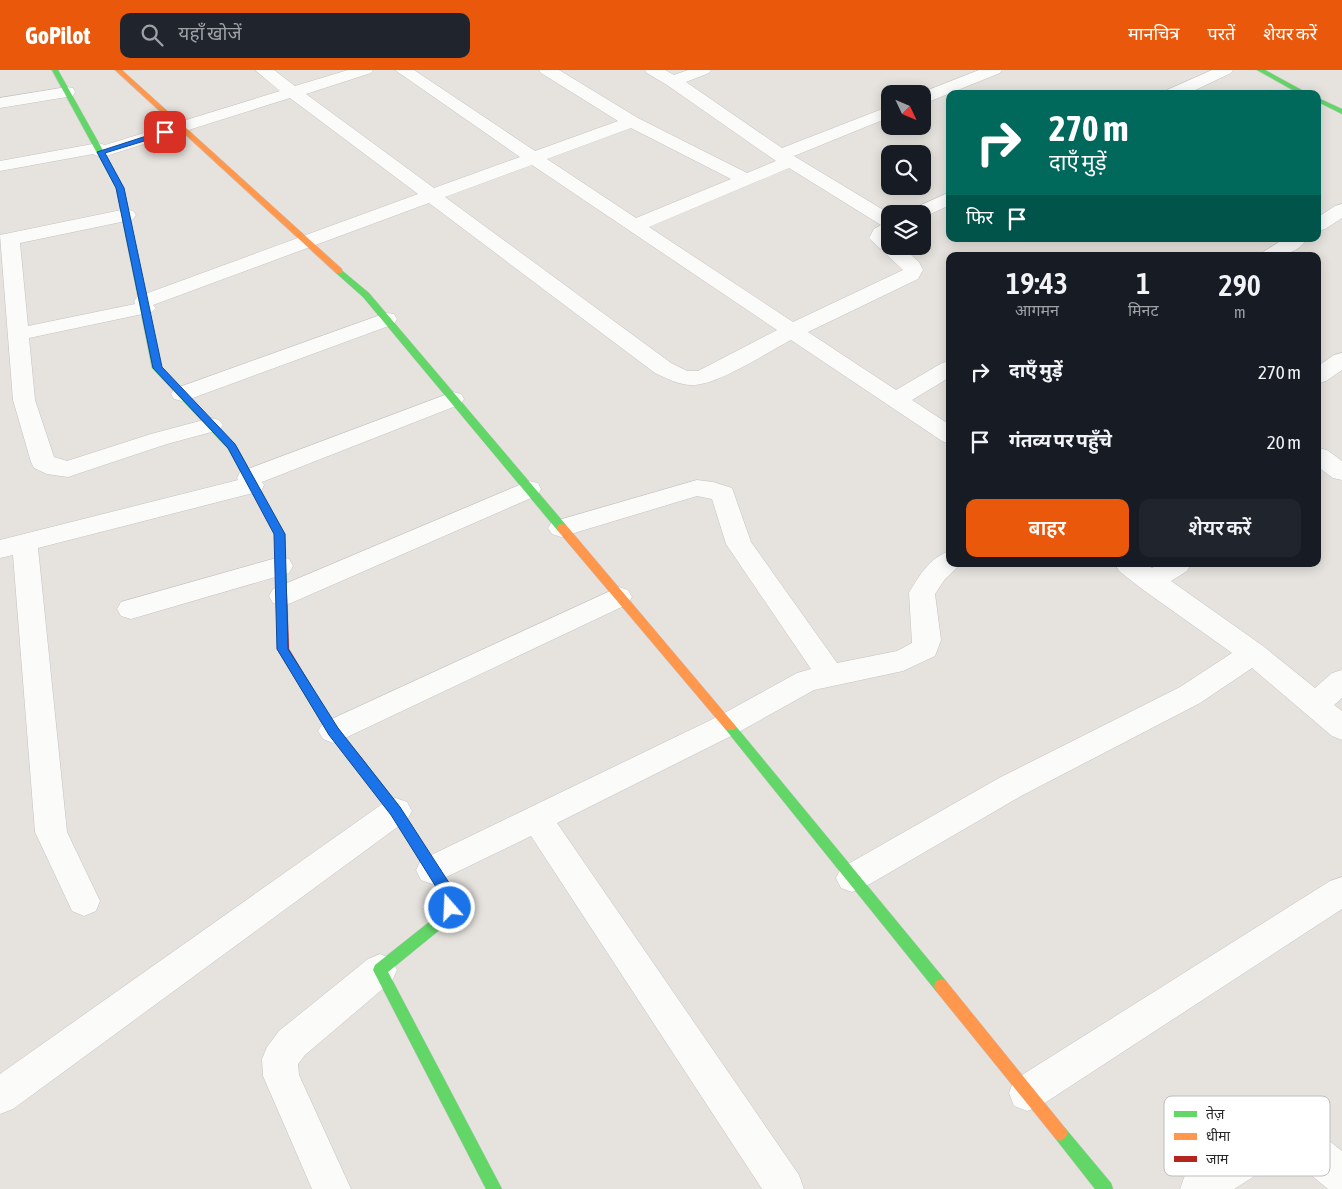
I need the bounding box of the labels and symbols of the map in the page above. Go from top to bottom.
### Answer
north arrow [881,85,931,135]
pin [144,111,186,153]
position arrow [423,881,475,933]
legend [1164,1096,1330,1176]
text: तेज़ [1206,1105,1225,1122]
text: धीमा [1206,1128,1231,1144]
text: जाम [1206,1151,1229,1167]

